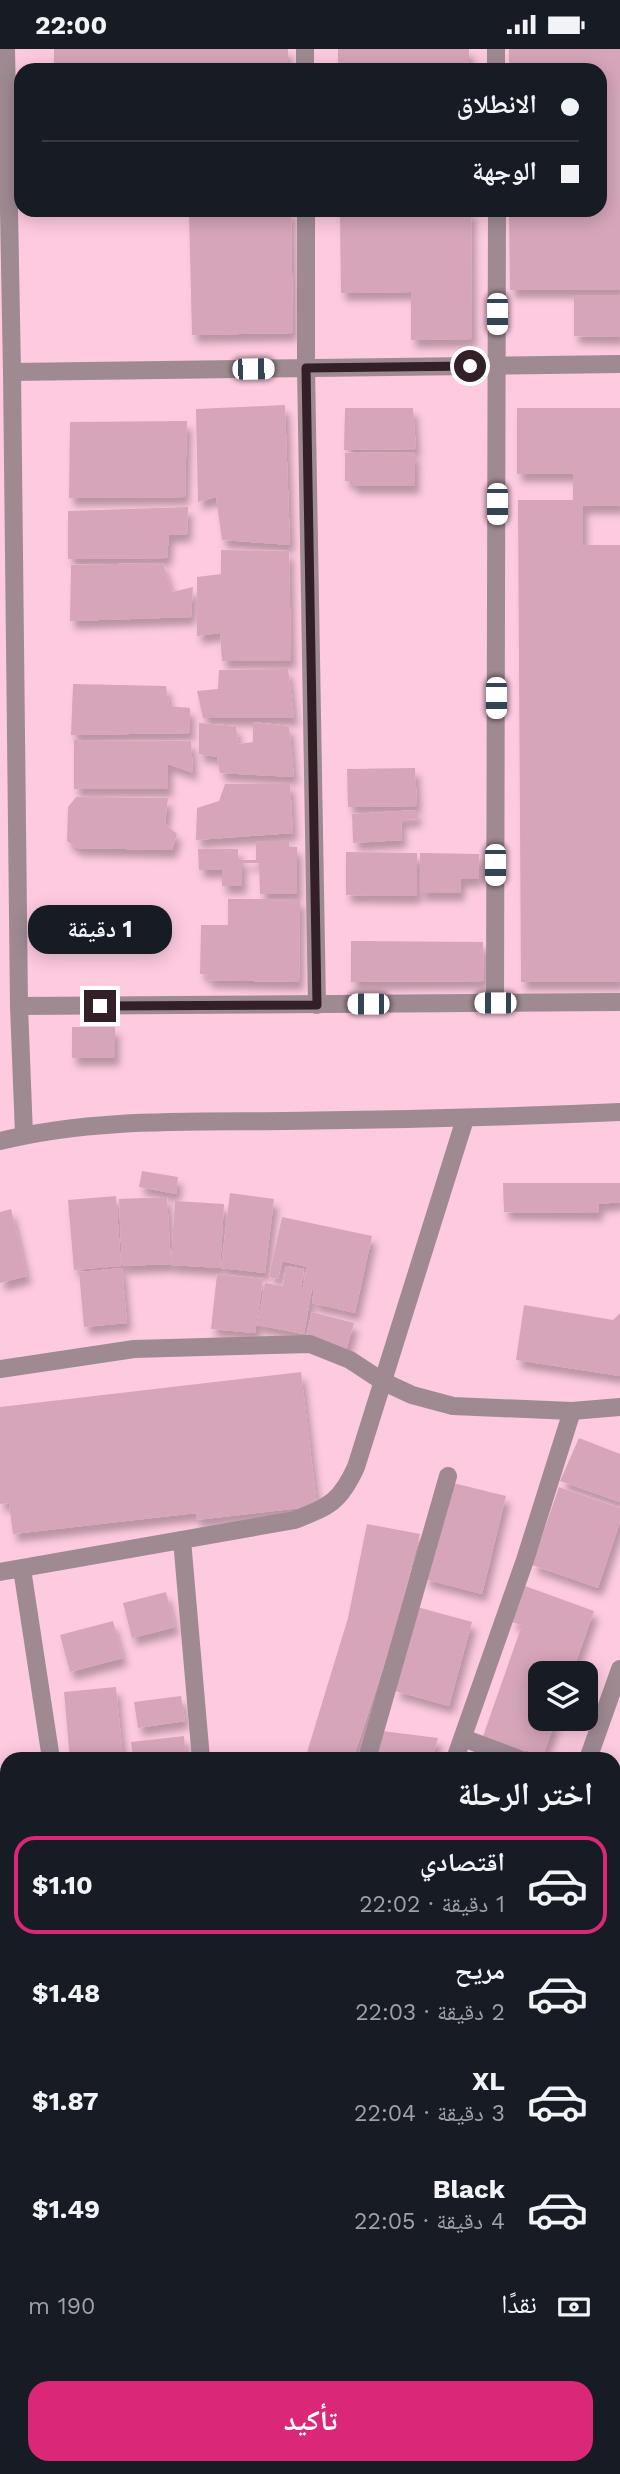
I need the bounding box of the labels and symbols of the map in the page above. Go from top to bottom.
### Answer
car [487,293,508,335]
route start [454,350,486,382]
car [232,358,275,380]
car [487,483,508,525]
car [486,677,507,719]
car [485,844,506,886]
callout: 1 دقيقة [28,905,172,953]
route end [84,990,116,1022]
car [475,993,517,1014]
car [348,994,390,1015]

